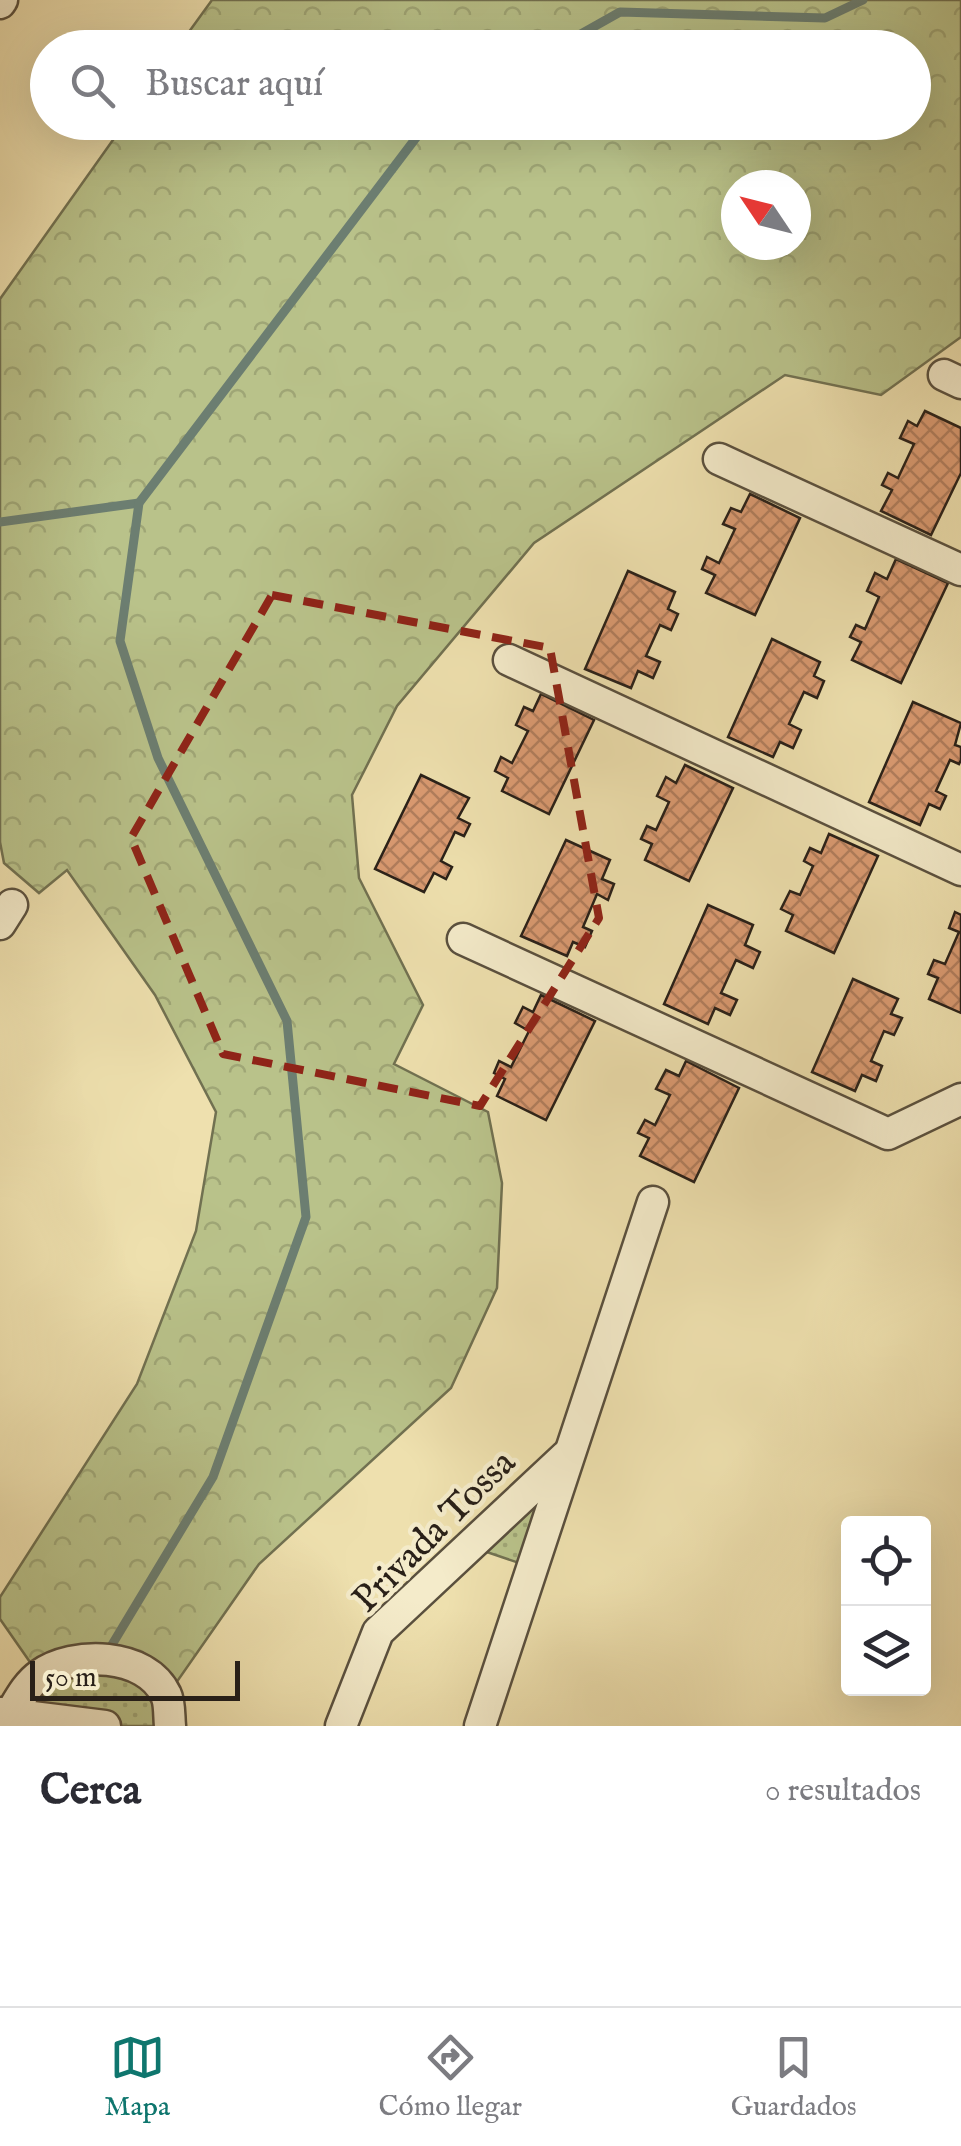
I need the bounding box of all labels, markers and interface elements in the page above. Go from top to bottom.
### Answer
search box [30,30,931,140]
icon: search [65,58,120,113]
text: Buscar aquí [145,61,323,109]
north arrow [721,170,811,260]
street label: Privada Tossa [343,1440,527,1624]
map controls [841,1516,931,1696]
button: locate [841,1516,931,1606]
button: layers [841,1606,931,1696]
scale bar [30,1656,240,1700]
text: 50 m [45,1661,97,1696]
text: Cerca [40,1765,141,1818]
text: 0 resultados [765,1771,921,1812]
tab: Mapa [104,2030,170,2125]
tab: Cómo llegar [379,2030,522,2125]
tab: Guardados [731,2030,857,2125]

